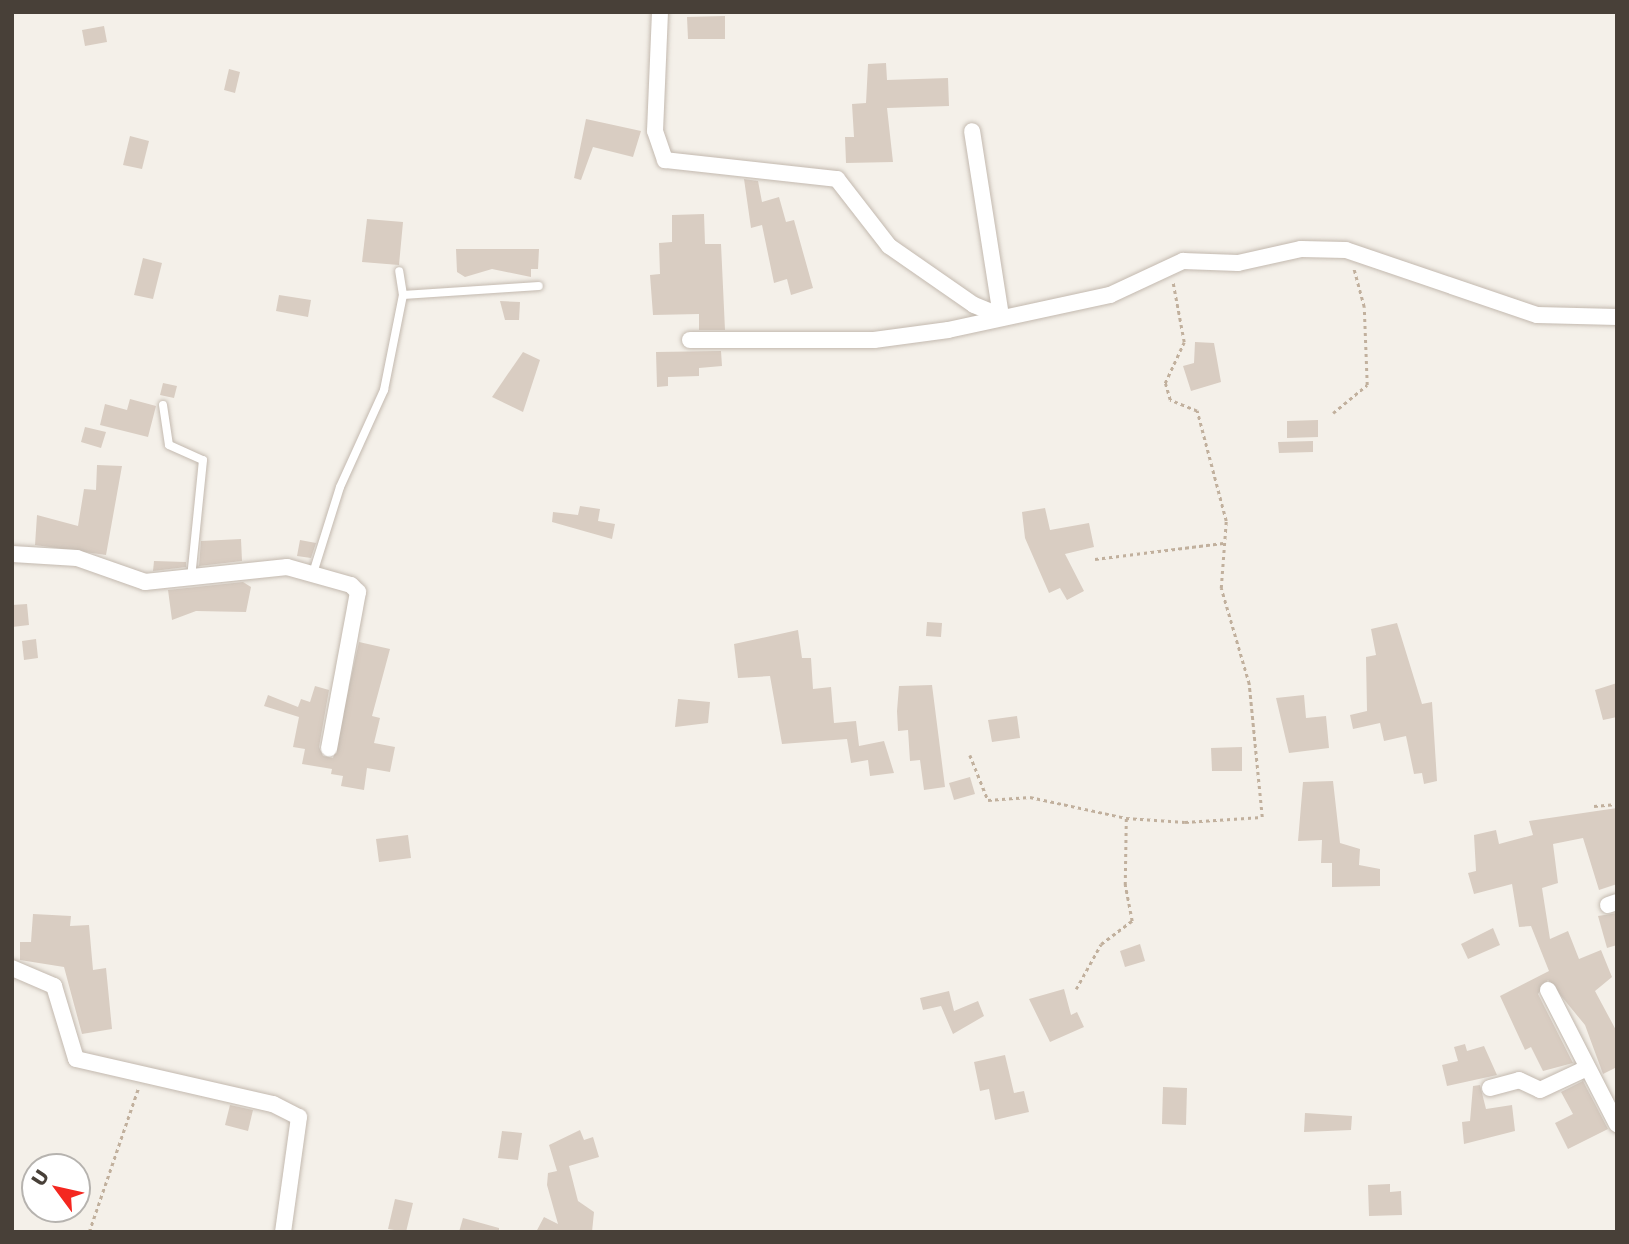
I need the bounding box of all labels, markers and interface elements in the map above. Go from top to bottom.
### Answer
north arrow [21,1153,91,1223]
text: U [27,1165,53,1190]

